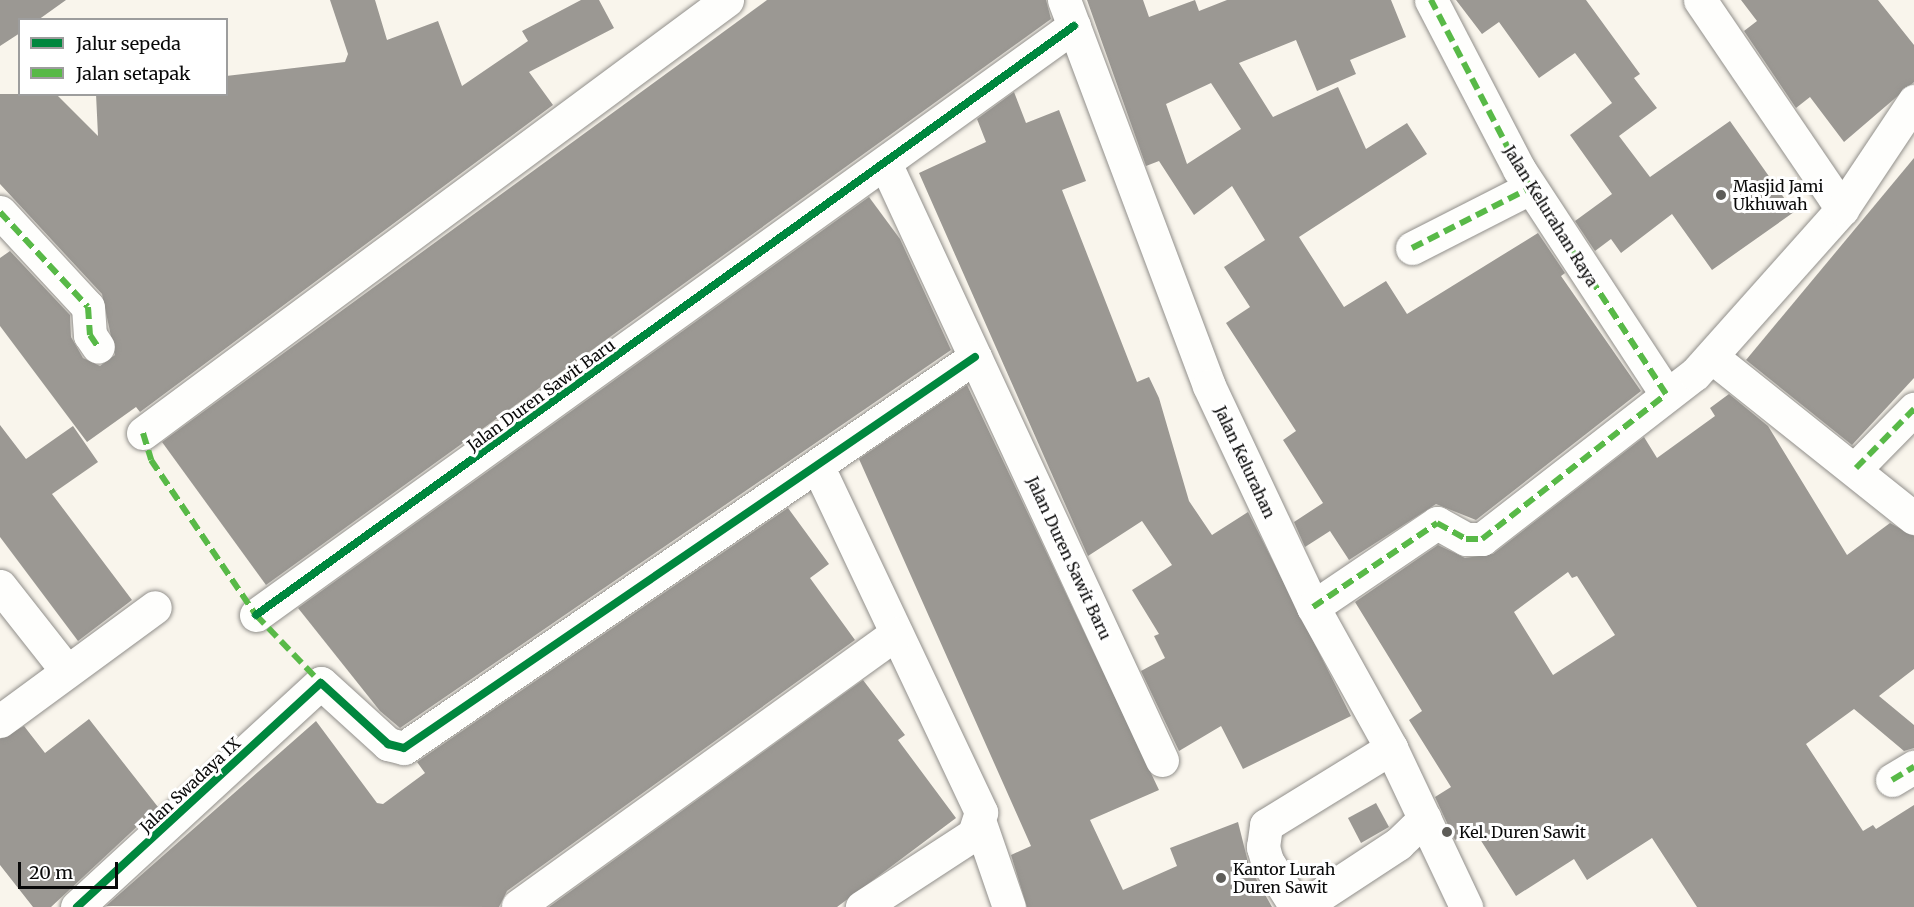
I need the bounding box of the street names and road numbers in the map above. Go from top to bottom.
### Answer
street label: Jalan Kelurahan Raya [1500,142,1602,290]
street label: Jalan Duren Sawit Baru [463,335,619,455]
street label: Jalan Kelurahan [1211,403,1279,521]
street label: Jalan Duren Sawit Baru [1023,473,1115,643]
street label: Jalan Swadaya IX [136,733,244,837]

